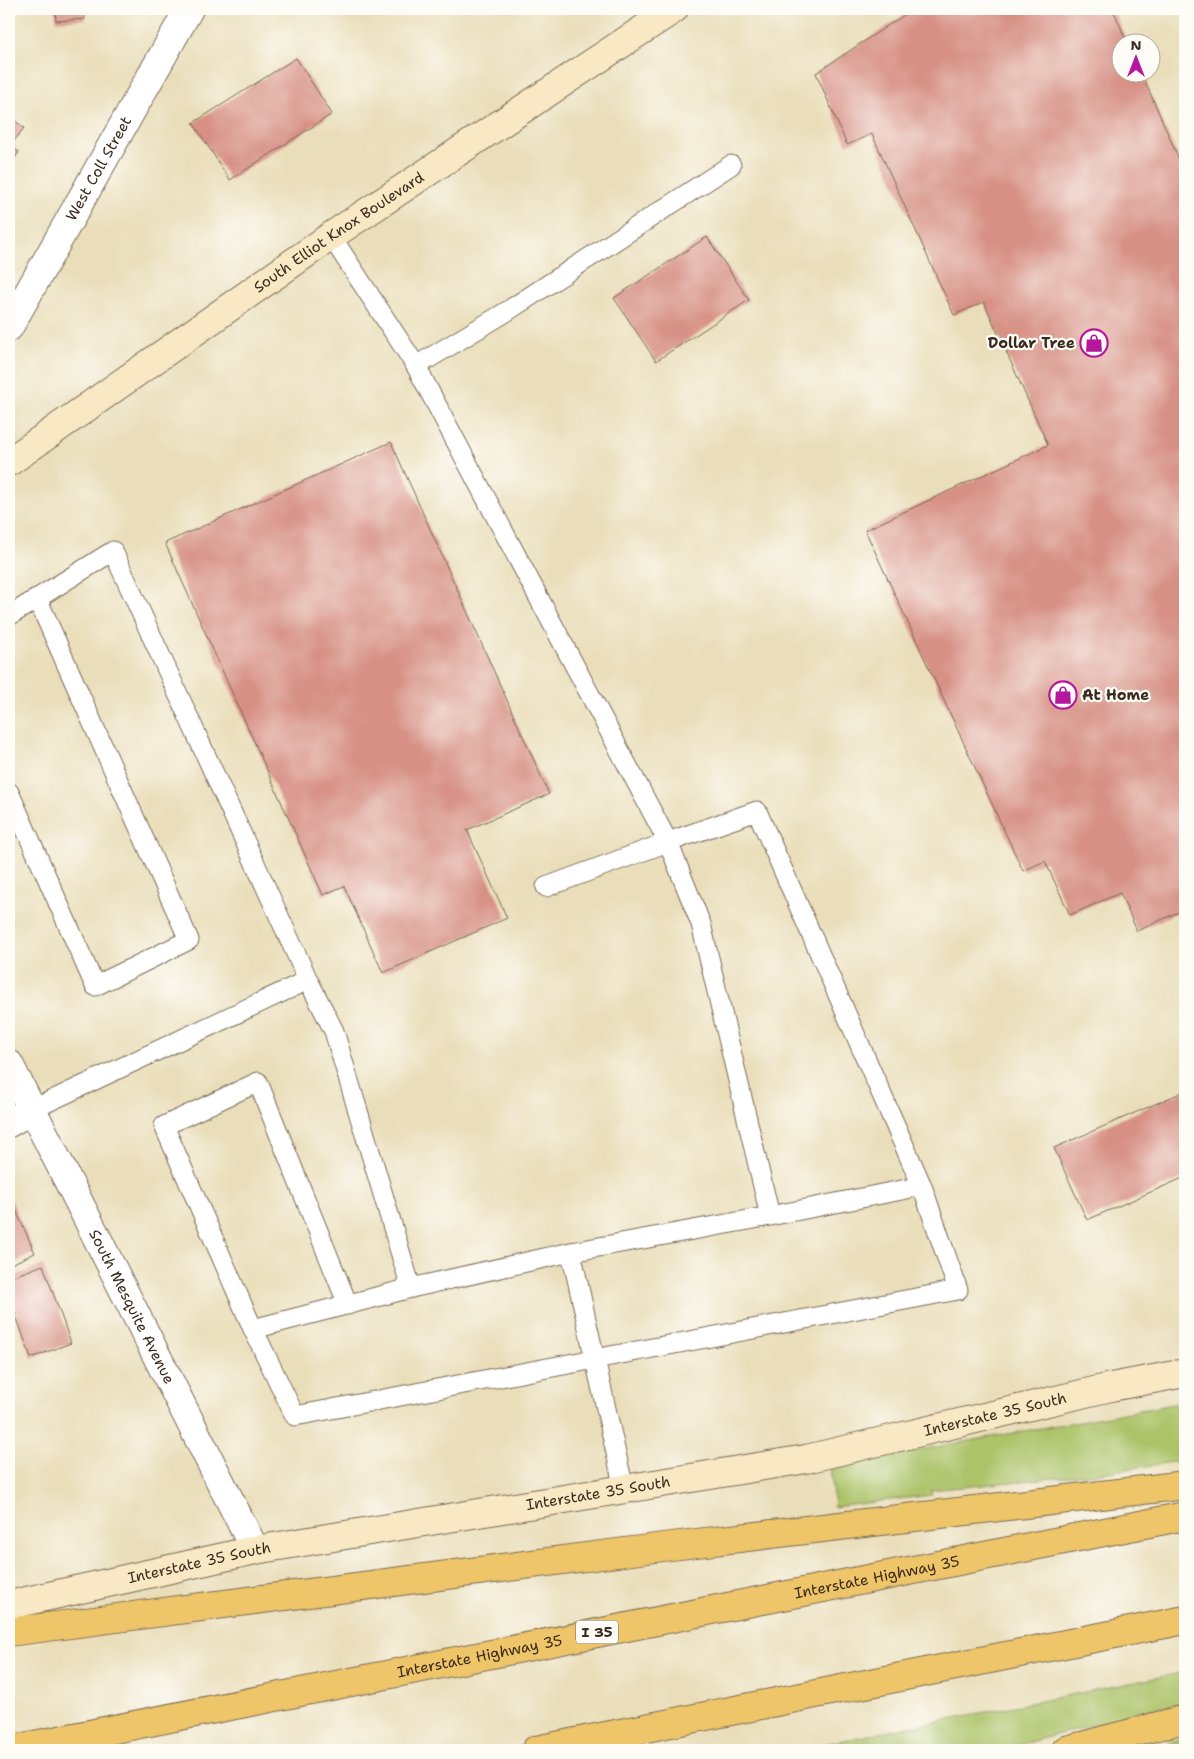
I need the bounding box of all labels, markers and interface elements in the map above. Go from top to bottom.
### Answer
north arrow [1112,32,1162,82]
text: N [1130,36,1142,54]
street label: West Coll Street [61,113,136,225]
street label: South Elliot Knox Boulevard [250,167,428,297]
shop icon: Dollar Tree [1079,328,1109,358]
place label: Dollar Tree [988,333,1075,353]
shop icon: At Home [1048,680,1078,710]
place label: At Home [1082,685,1149,705]
street label: South Mesquite Avenue [84,1226,179,1387]
street label: Interstate 35 South [922,1388,1069,1441]
street label: Interstate 35 South [525,1472,672,1515]
street label: Interstate 35 South [126,1538,272,1588]
street label: Interstate Highway 35 [793,1551,961,1603]
road number: I 35 [576,1620,618,1644]
street label: Interstate Highway 35 [395,1630,564,1683]

